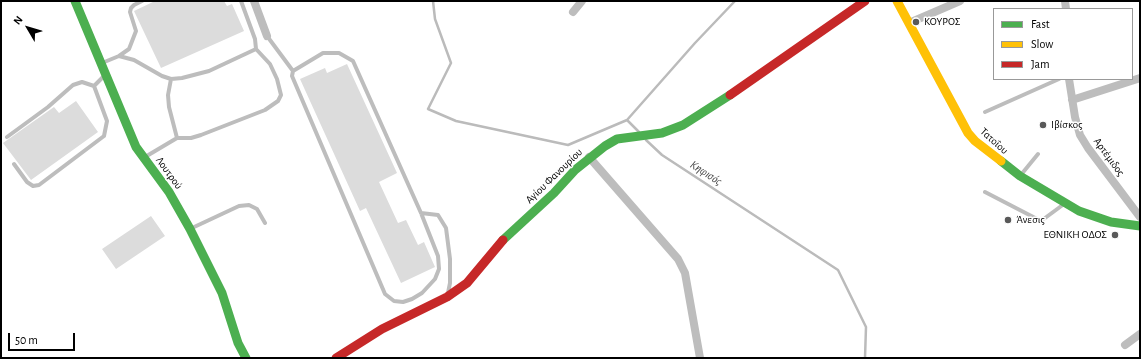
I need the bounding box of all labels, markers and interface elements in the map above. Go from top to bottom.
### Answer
north arrow [8,8,48,48]
legend [993,8,1133,80]
text: N [11,14,25,27]
place label: ΚΟΥΡΟΣ [924,15,960,29]
marker: ΚΟΥΡΟΣ [911,17,921,27]
text: Fast [1031,18,1050,30]
text: Slow [1031,38,1053,50]
text: Jam [1031,58,1050,70]
place label: Ιβίσκος [1051,118,1082,132]
marker: Ιβίσκος [1038,120,1048,130]
street label: Τατοΐου [977,125,1011,157]
street label: Αρτέμιδος [1091,135,1127,179]
street label: Αγίου Φανουρίου [523,146,585,206]
street label: Λουτρού [153,154,185,192]
water label: Κηφισός [687,157,725,189]
place label: Άνεσις [1016,213,1045,227]
marker: Άνεσις [1003,215,1013,225]
place label: ΕΘΝΙΚΗ ΟΔΟΣ [1044,228,1107,242]
marker: ΕΘΝΙΚΗ ΟΔΟΣ [1110,230,1120,240]
scale bar [10,325,77,351]
text: 50 m [15,334,38,346]

